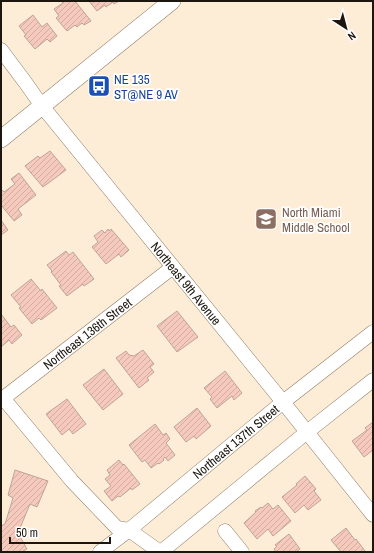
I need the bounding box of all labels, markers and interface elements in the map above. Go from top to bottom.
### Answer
north arrow [326,8,366,48]
text: N [345,29,359,44]
place label: NE 135 ST@NE 9 AV [114,71,178,103]
bus stop icon: NE 135 ST@NE 9 AV [86,73,112,99]
place label: North Miami Middle School [282,204,350,236]
school or university icon: North Miami Middle School [253,206,279,232]
street label: Northeast 9th Avenue [147,238,225,329]
street label: Northeast 136th Street [40,294,135,373]
street label: Northeast 137th Street [189,401,283,483]
scale bar [10,519,110,545]
text: 50 m [16,525,38,541]

